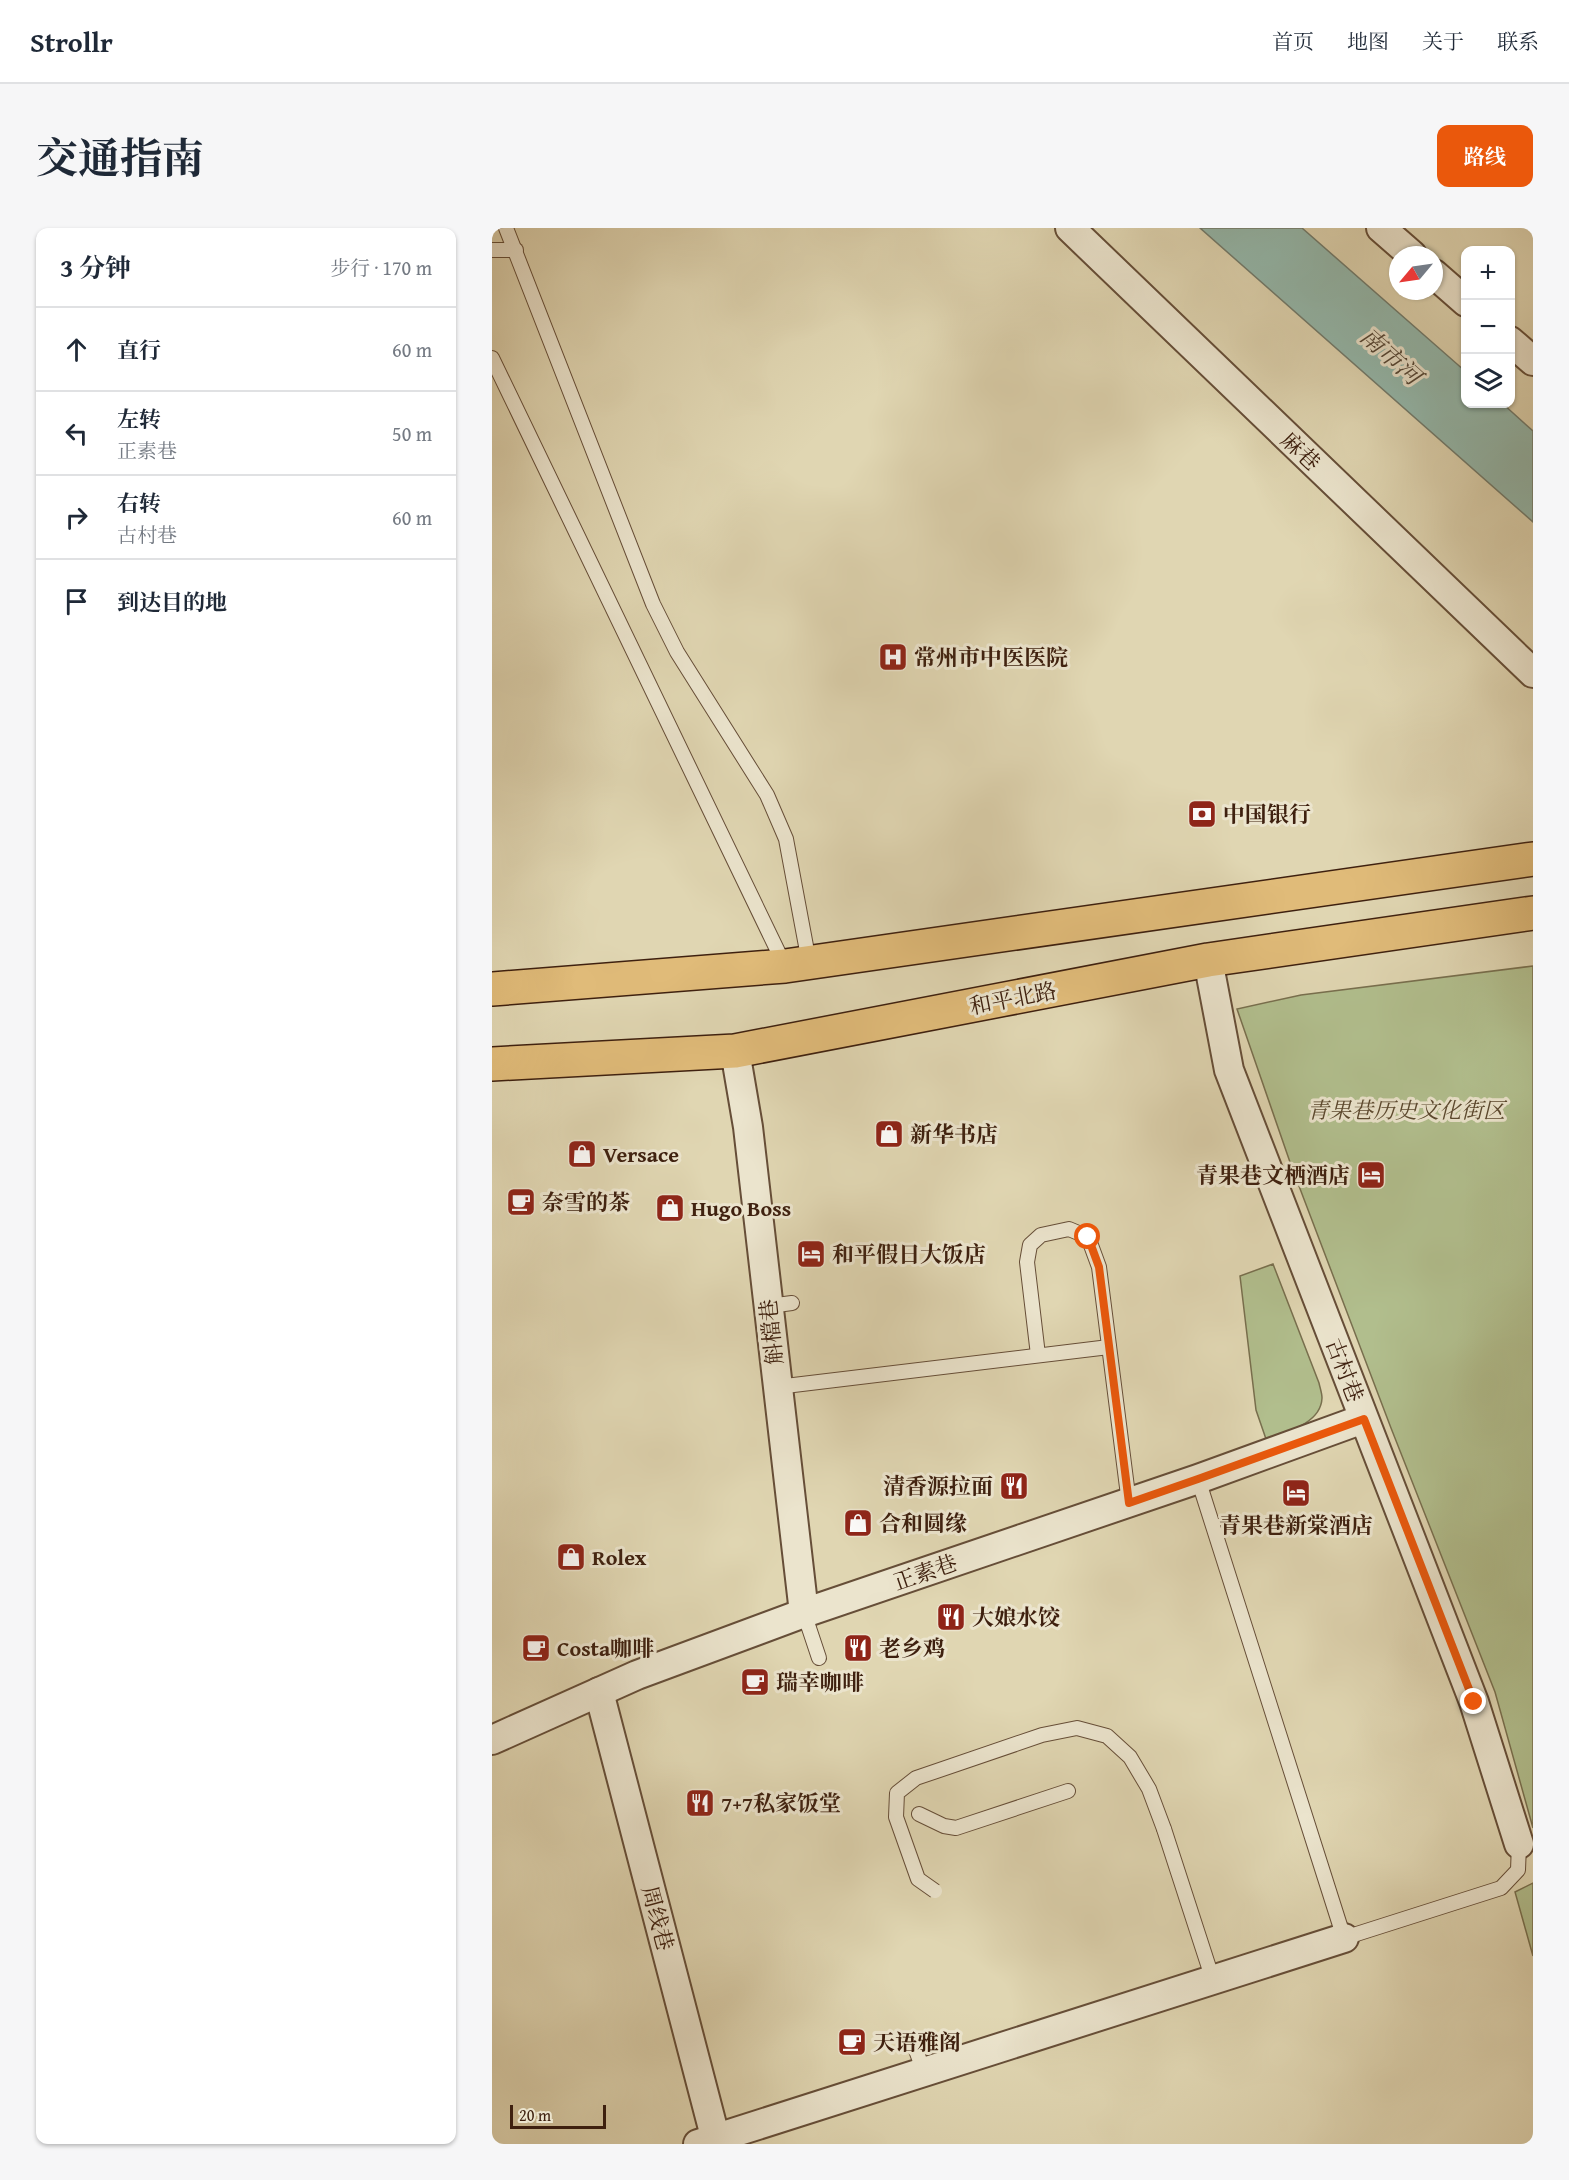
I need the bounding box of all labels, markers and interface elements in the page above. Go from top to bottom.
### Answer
text: Strollr [30,21,113,62]
text: 首页 [1272,26,1314,57]
text: 地图 [1347,26,1389,57]
text: 关于 [1422,26,1464,57]
text: 联系 [1497,26,1539,57]
button: 路线 [1437,125,1533,187]
text: 交通指南 [36,127,204,188]
north arrow [1389,246,1443,300]
map controls [1461,246,1515,408]
button: + [1461,246,1515,300]
text: 3 分钟 [60,248,131,287]
text: 步行 · 170 m [330,253,432,282]
button: − [1461,300,1515,354]
water label: 南市河 [1353,319,1432,396]
icon: ahead [60,333,93,366]
text: 直行 [117,334,161,366]
text: 60 m [392,335,432,364]
button: layers [1461,354,1515,408]
text: 左转 [117,403,161,435]
icon: left [60,417,93,450]
text: 50 m [392,419,432,448]
street label: 麻巷 [1274,424,1328,478]
text: 正素巷 [117,436,177,465]
text: 右转 [117,487,161,519]
icon: right [60,501,93,534]
text: 60 m [392,503,432,532]
text: 古村巷 [117,520,177,549]
icon: arrive [60,585,93,618]
text: 到达目的地 [117,586,227,618]
hospital icon: 常州市中医医院 [877,641,909,673]
place label: 常州市中医医院 [914,641,1068,673]
bank icon: 中国银行 [1186,798,1218,830]
place label: 中国银行 [1223,798,1311,830]
street label: 和平北路 [967,974,1059,1022]
park label: 青果巷历史文化街区 [1307,1094,1508,1126]
shop icon: 新华书店 [873,1118,905,1150]
place label: 新华书店 [910,1118,998,1150]
shop icon: Versace [566,1138,598,1170]
place label: Versace [603,1138,679,1170]
place label: 青果巷文栖酒店 [1196,1159,1350,1191]
hotel icon: 青果巷文栖酒店 [1355,1159,1387,1191]
cafe icon: 奈雪的茶 [505,1186,537,1218]
place label: 奈雪的茶 [542,1186,630,1218]
shop icon: Hugo Boss [654,1192,686,1224]
place label: Hugo Boss [691,1192,791,1224]
route start [1074,1223,1100,1249]
hotel icon: 和平假日大饭店 [795,1238,827,1270]
place label: 和平假日大饭店 [832,1238,986,1270]
street label: 斛檔巷 [752,1298,790,1366]
street label: 古村巷 [1318,1333,1372,1407]
place label: 清香源拉面 [883,1470,993,1502]
restaurant icon: 清香源拉面 [998,1470,1030,1502]
hotel icon: 青果巷新棠酒店 [1280,1477,1312,1509]
shop icon: 合和圆缘 [842,1507,874,1539]
place label: 合和圆缘 [879,1507,967,1539]
place label: 青果巷新棠酒店 [1219,1509,1373,1541]
shop icon: Rolex [555,1541,587,1573]
place label: Rolex [592,1541,647,1573]
street label: 正素巷 [889,1546,961,1598]
restaurant icon: 大娘水饺 [935,1601,967,1633]
place label: 大娘水饺 [972,1601,1060,1633]
cafe icon: Costa咖啡 [520,1632,552,1664]
place label: Costa咖啡 [557,1632,654,1664]
restaurant icon: 老乡鸡 [842,1632,874,1664]
place label: 老乡鸡 [879,1632,945,1664]
cafe icon: 瑞幸咖啡 [739,1666,771,1698]
place label: 瑞幸咖啡 [776,1666,864,1698]
route end [1460,1688,1486,1714]
restaurant icon: 7+7私家饭堂 [684,1787,716,1819]
place label: 7+7私家饭堂 [721,1787,841,1819]
street label: 周线巷 [634,1882,682,1954]
cafe icon: 天语雅阁 [836,2026,868,2058]
place label: 天语雅阁 [873,2026,961,2058]
scale bar [510,2102,606,2130]
text: 20 m [519,2103,551,2127]

